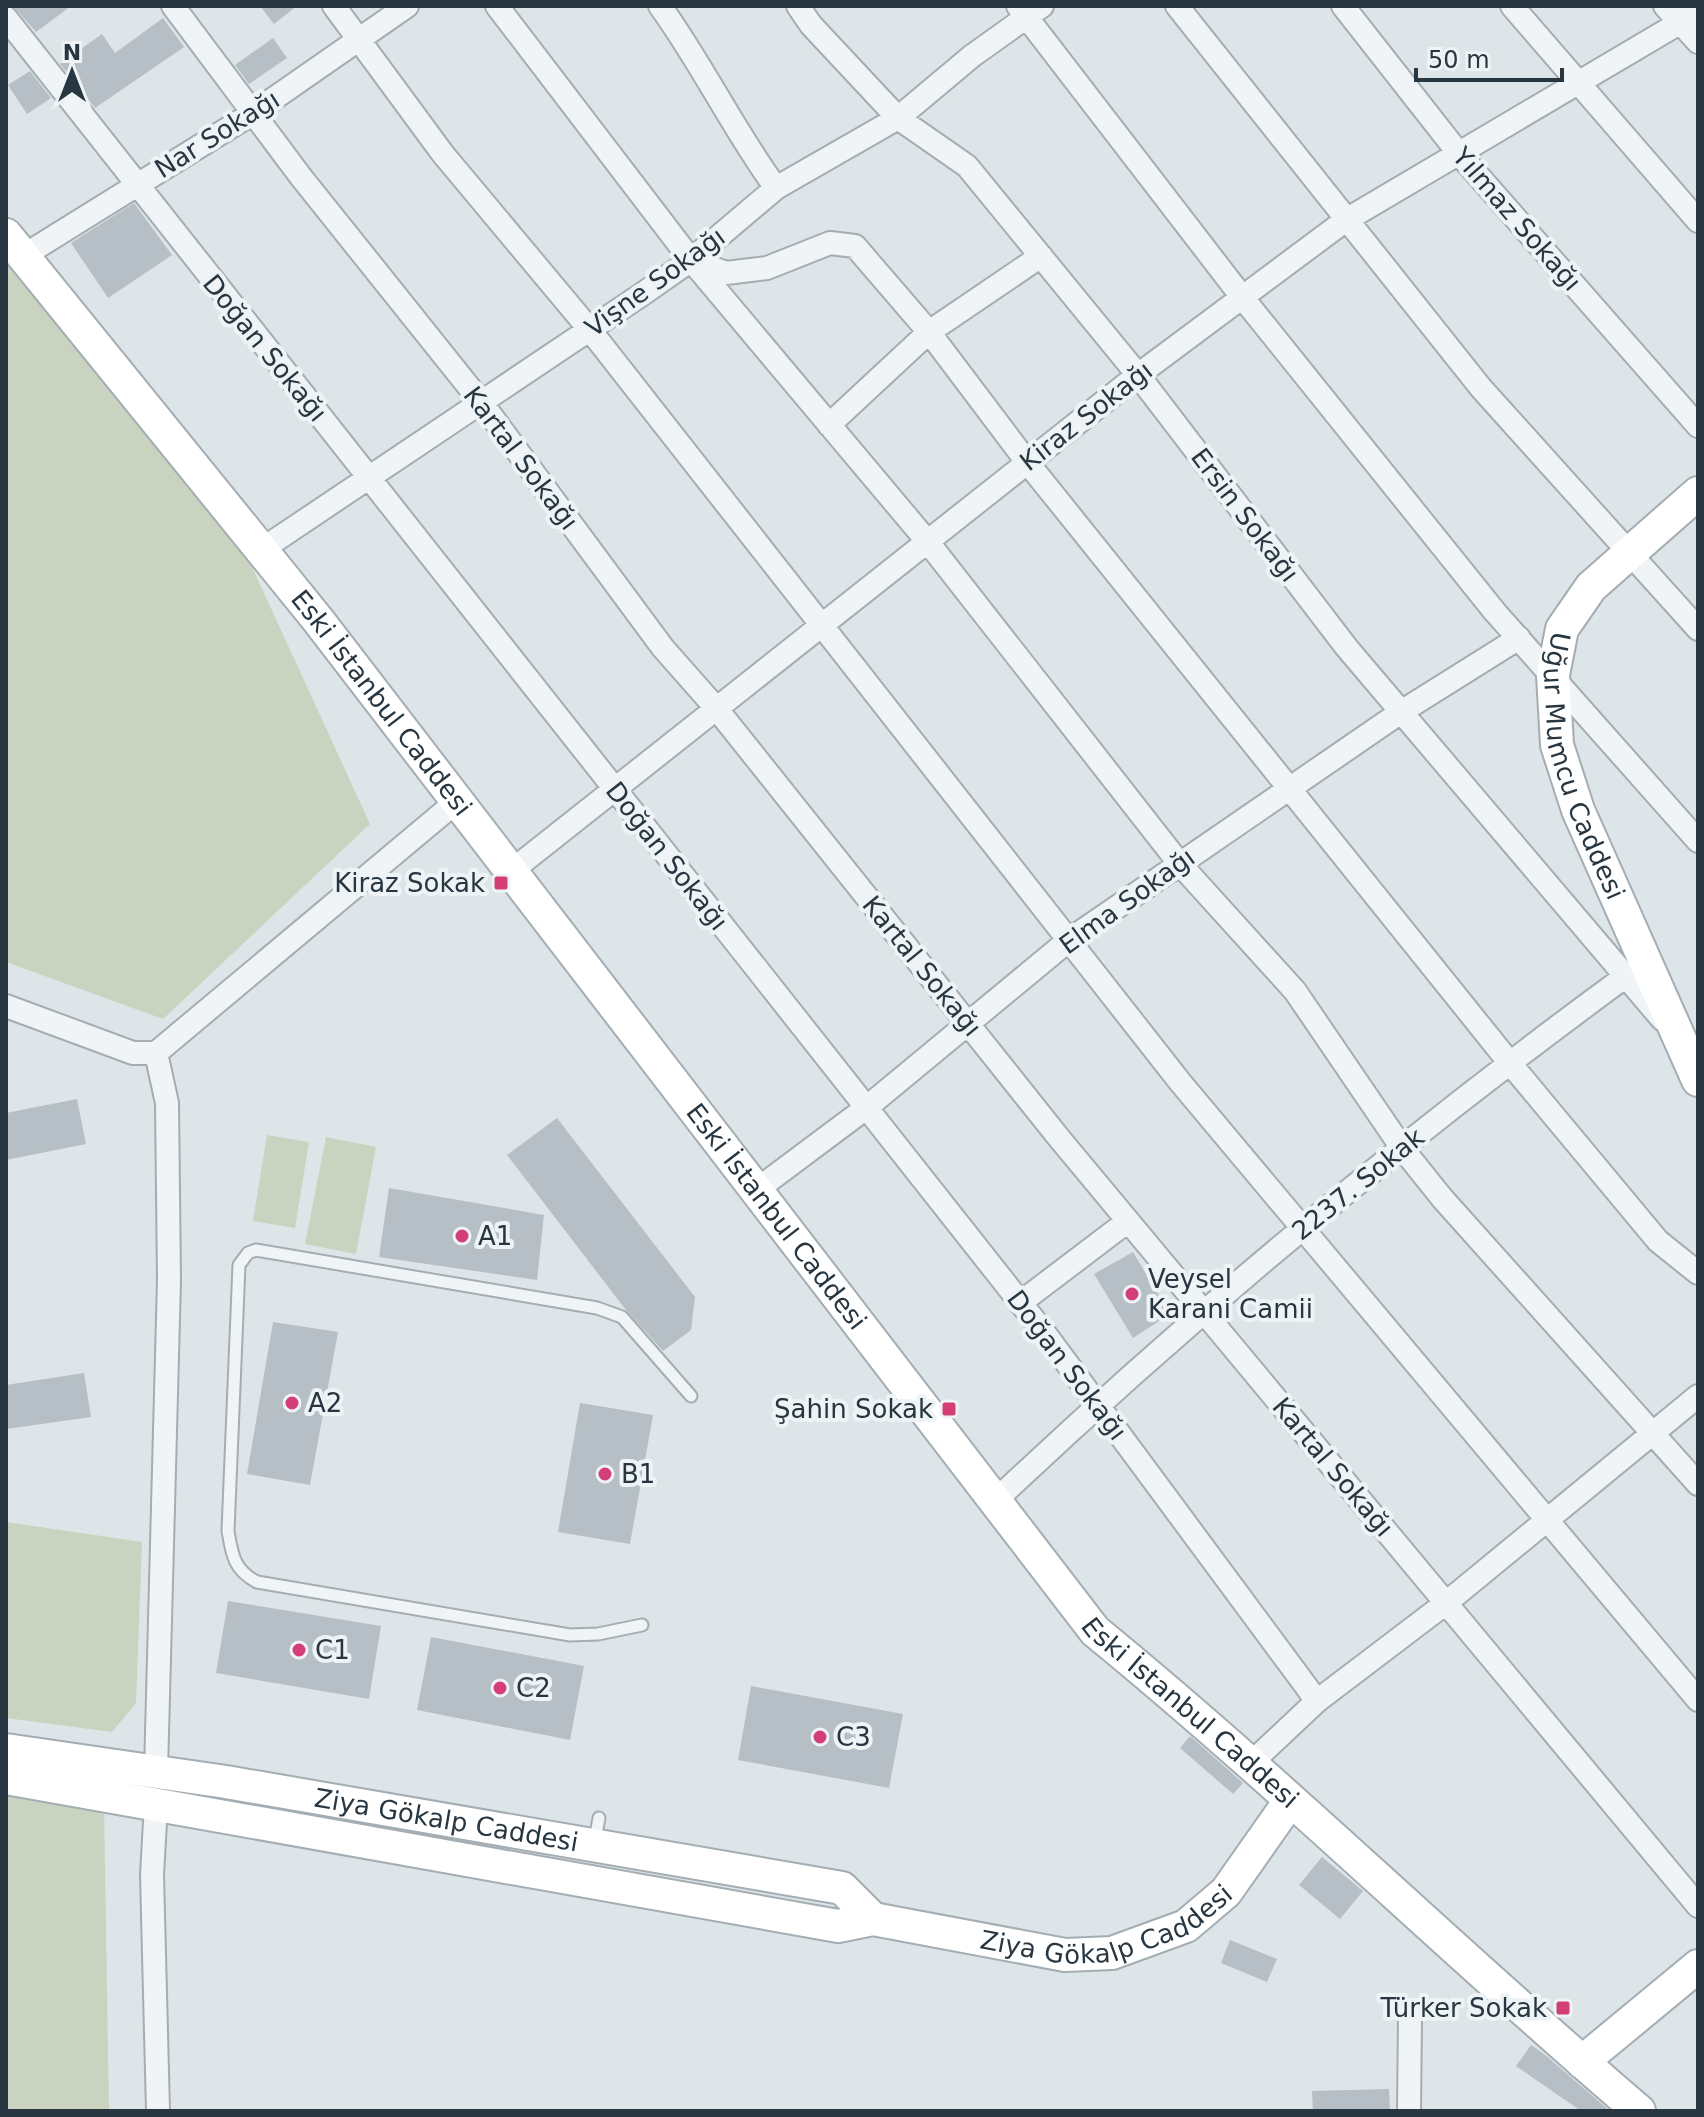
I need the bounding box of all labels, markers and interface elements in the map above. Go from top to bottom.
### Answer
north arrow [32,32,112,112]
scale bar [1416,32,1562,82]
text: N [63,40,81,65]
text: 50 m [1428,46,1490,74]
street label: Nar Sokağı [149,84,285,184]
street label: Yılmaz Sokağı [1446,140,1587,297]
street label: Vişne Sokağı [579,221,731,343]
street label: Doğan Sokağı [197,269,333,427]
street label: Kiraz Sokağı [1014,355,1158,477]
street label: Kartal Sokağı [457,380,585,536]
street label: Ersin Sokağı [1185,442,1305,588]
street label: Eski İstanbul Caddesi [285,584,478,822]
street label: Uğur Mumcu Caddesi [1538,629,1631,904]
street label: Doğan Sokağı [600,776,734,936]
street label: Elma Sokağı [1054,842,1200,960]
place label: Kiraz Sokak [334,868,485,898]
marker: Kiraz Sokak [492,874,510,892]
street label: Kartal Sokağı [856,890,988,1042]
street label: Eski İstanbul Caddesi [680,1098,873,1335]
street label: 2237. Sokak [1286,1122,1430,1246]
place label: A1 [478,1221,512,1251]
marker: A1 [453,1227,471,1245]
place label: Veysel Karani Camii [1148,1264,1313,1324]
street label: Doğan Sokağı [1001,1284,1133,1446]
marker: Veysel Karani Camii [1123,1285,1141,1303]
place label: A2 [308,1388,342,1418]
street label: Kartal Sokağı [1266,1392,1400,1542]
marker: A2 [283,1394,301,1412]
place label: Şahin Sokak [774,1394,933,1424]
marker: Şahin Sokak [940,1400,958,1418]
place label: B1 [621,1459,655,1489]
marker: B1 [596,1465,614,1483]
street label: Eski İstanbul Caddesi [1075,1612,1305,1814]
place label: C1 [315,1635,350,1665]
marker: C1 [290,1641,308,1659]
place label: C2 [516,1673,551,1703]
marker: C2 [491,1679,509,1697]
place label: C3 [836,1722,871,1752]
marker: C3 [811,1728,829,1746]
street label: Ziya Gökalp Caddesi [312,1782,581,1857]
street label: Ziya Gökalp Caddesi [978,1879,1238,1970]
place label: Türker Sokak [1379,1993,1547,2023]
marker: Türker Sokak [1554,1999,1572,2017]

